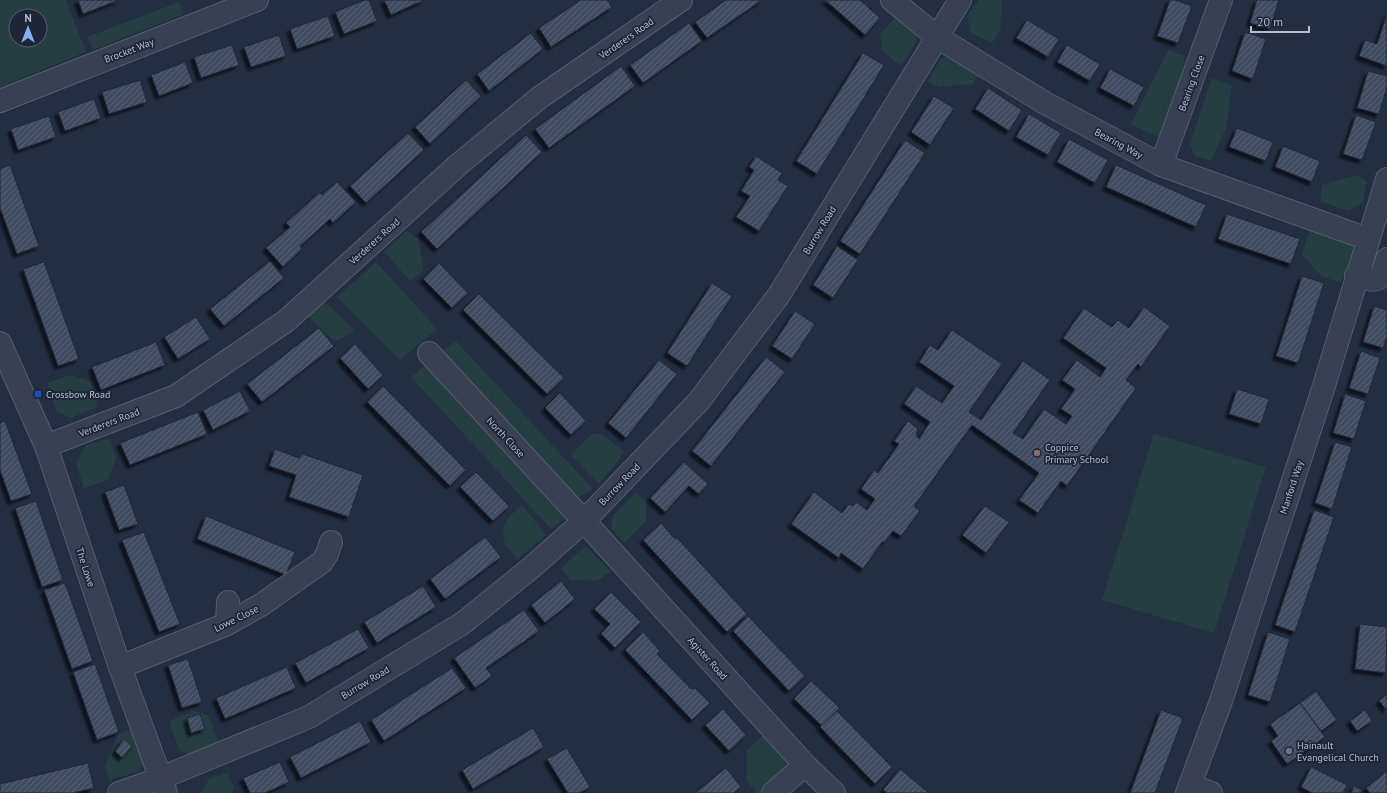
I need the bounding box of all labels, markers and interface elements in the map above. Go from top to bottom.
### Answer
north arrow [8,8,48,48]
scale bar [1251,8,1309,34]
text: N [24,11,32,25]
text: 20 m [1257,14,1283,29]
street label: Verderers Road [596,15,656,63]
street label: Brocket Way [102,35,156,66]
street label: Bearing Close [1175,53,1208,113]
street label: Bearing Way [1092,125,1145,162]
street label: Burrow Road [800,204,839,257]
street label: Verderers Road [345,215,402,268]
place label: Crossbow Road [46,388,110,401]
marker: Crossbow Road [33,389,43,399]
street label: Verderers Road [76,405,141,440]
street label: North Close [484,414,528,460]
place label: Coppice Primary School [1045,441,1109,466]
marker: Coppice Primary School [1032,448,1042,458]
street label: Manford Way [1277,458,1306,516]
street label: Burrow Road [596,460,643,508]
street label: The Lowe [73,546,98,589]
street label: Lowe Close [212,602,261,635]
street label: Agister Road [685,634,730,683]
street label: Burrow Road [339,663,392,702]
place label: Hainault Evangelical Church [1297,739,1379,764]
marker: Hainault Evangelical Church [1284,746,1294,756]

